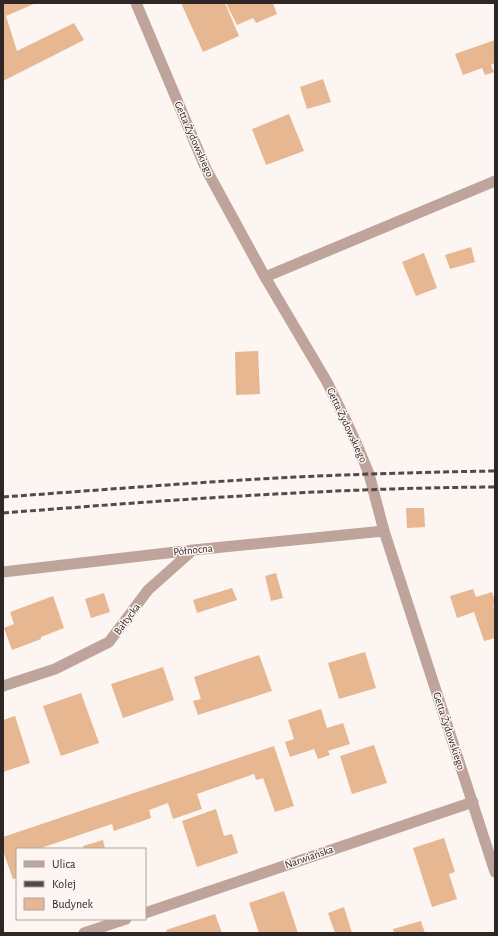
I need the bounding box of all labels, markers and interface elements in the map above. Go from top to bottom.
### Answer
street label: Getta Żydowskiego [172,100,216,178]
street label: Getta Żydowskiego [325,386,369,464]
street label: Północna [173,542,213,558]
street label: Bałtycka [112,601,142,637]
street label: Getta Żydowskiego [431,691,467,771]
street label: Narwiańska [283,844,335,870]
legend [16,848,146,920]
text: Ulica [52,858,76,870]
text: Kolej [52,878,76,891]
text: Budynek [52,898,94,911]

